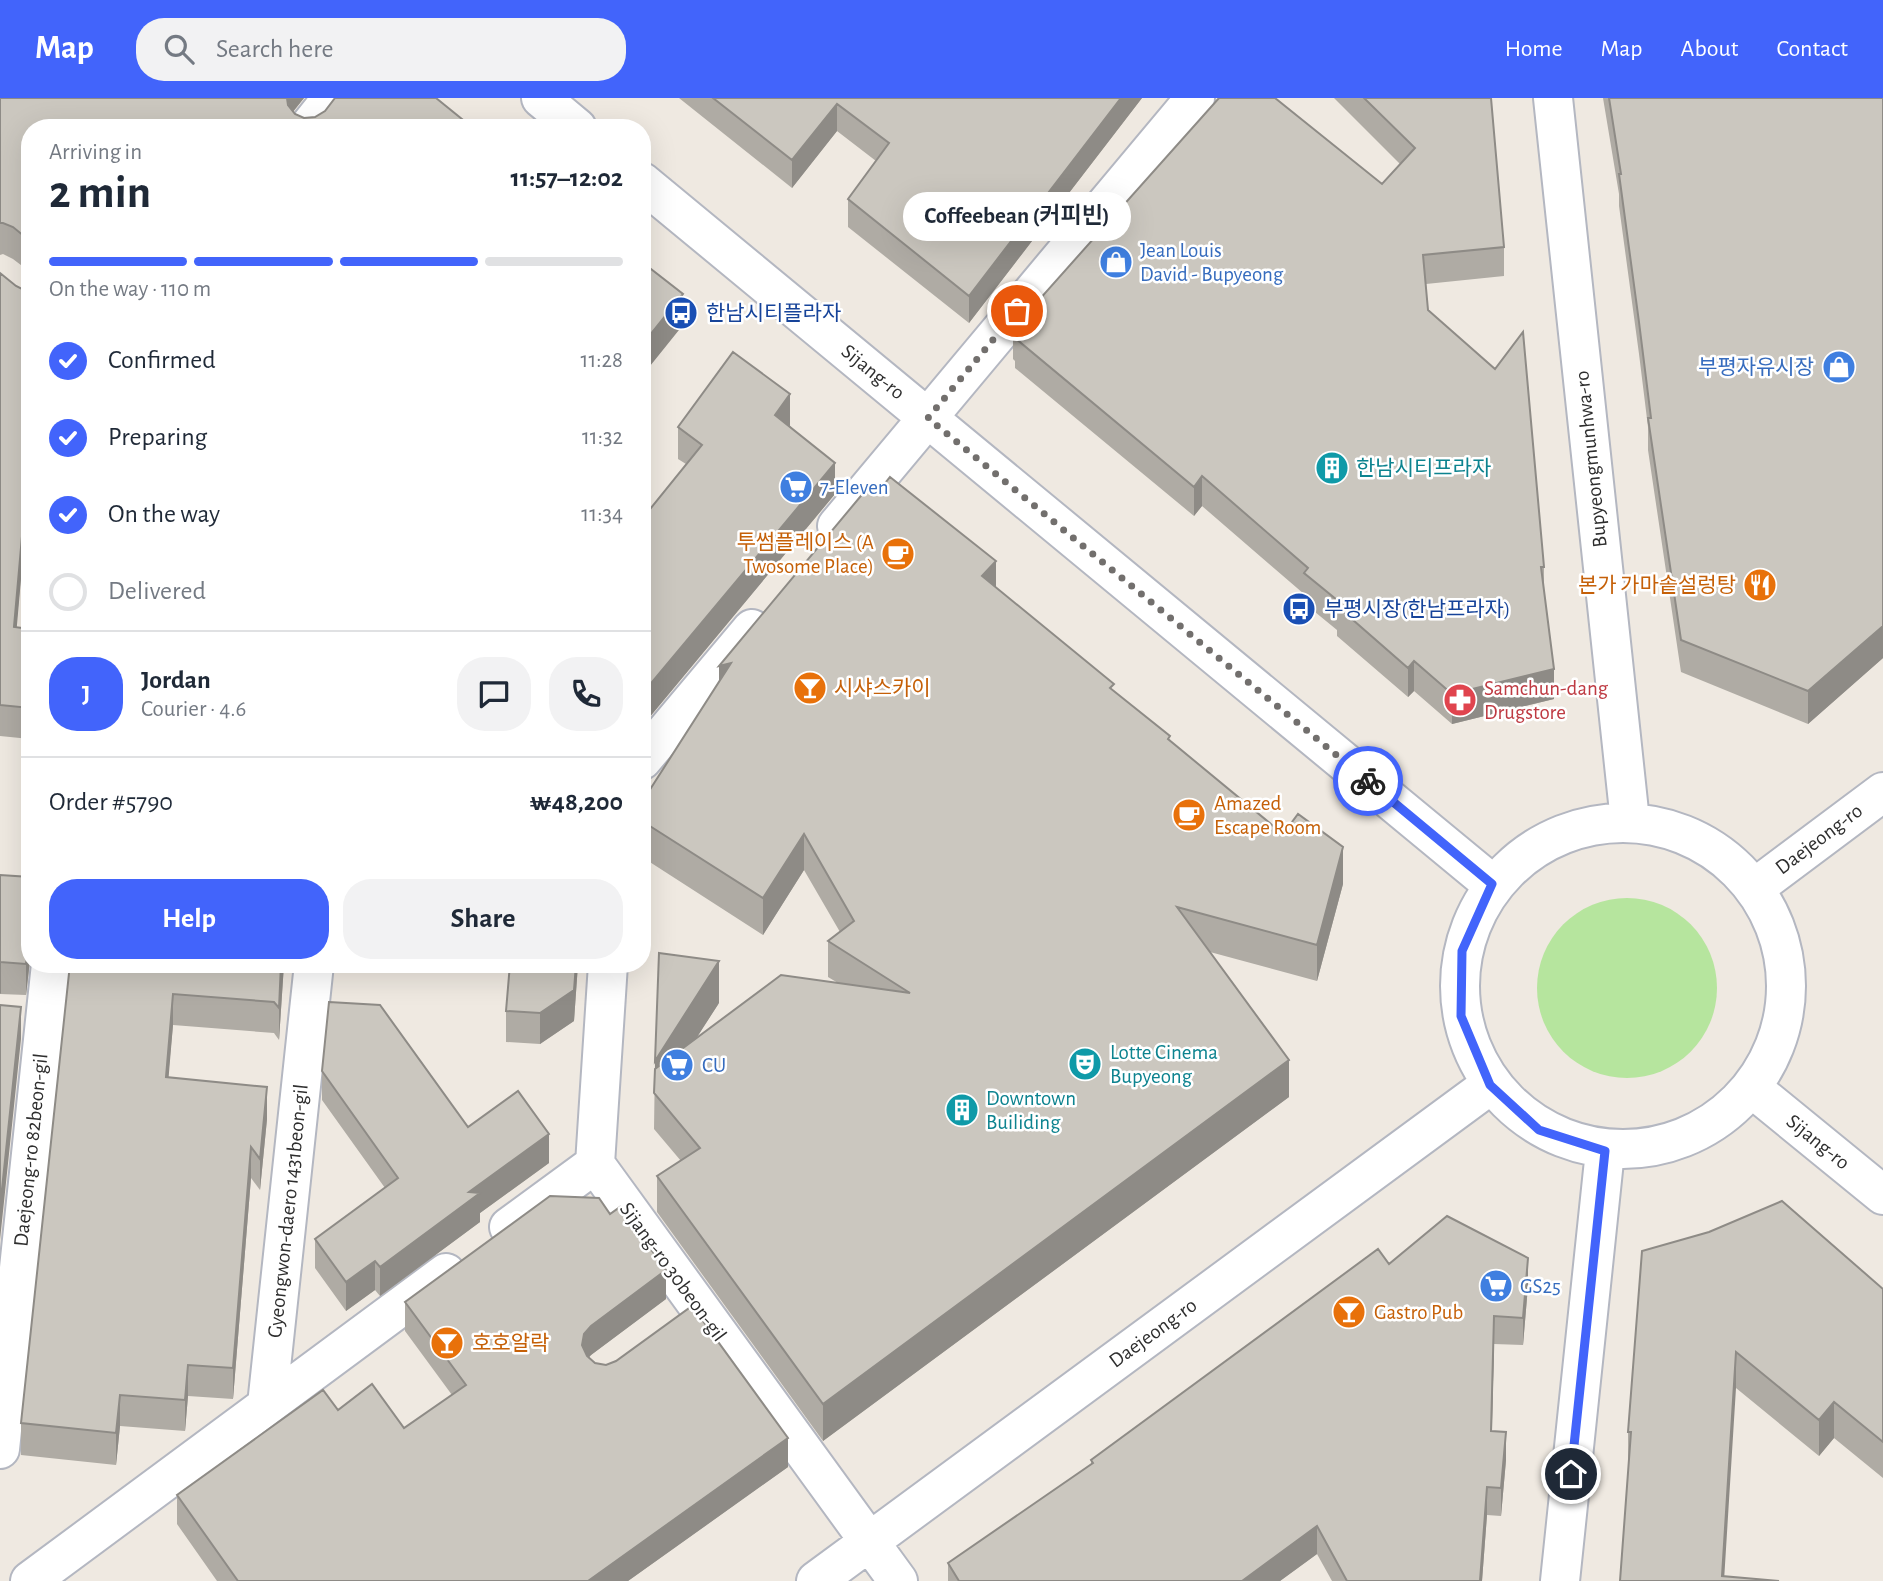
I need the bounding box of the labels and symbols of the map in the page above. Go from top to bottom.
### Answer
callout: Coffeebean (커피빈) [903,192,1131,241]
place label: Jean Louis David - Bupyeong [1140,240,1284,285]
shop icon: Jean Louis David - Bupyeong [1097,243,1135,281]
pin [987,281,1047,341]
bus stop icon: 한남시티플라자 [662,294,700,332]
place label: 한남시티플라자 [706,302,841,324]
street label: Sijang-ro [837,340,909,404]
shop icon: 부평자유시장 [1820,348,1858,386]
place label: 부평자유시장 [1698,356,1814,378]
street label: Bupyeongmunhwa-ro [1571,370,1611,548]
building icon: 한남시티프라자 [1313,449,1351,487]
place label: 한남시티프라자 [1356,457,1491,479]
supermarket icon: 7-Eleven [777,468,815,506]
place label: 7-Eleven [820,477,889,498]
place label: 투썸플레이스 (A Twosome Place) [736,531,874,577]
cafe icon: 투썸플레이스 (A Twosome Place) [879,535,917,573]
restaurant icon: 본가 가마솥설렁탕 [1741,566,1779,604]
place label: 본가 가마솥설렁탕 [1578,574,1736,596]
bus stop icon: 부평시장(한남프라자) [1280,590,1318,628]
place label: 부평시장(한남프라자) [1324,598,1510,620]
bar icon: 시샤스카이 [791,669,829,707]
place label: 시샤스카이 [834,677,931,699]
place label: Samchun-dang Drugstore [1484,678,1609,723]
pharmacy icon: Samchun-dang Drugstore [1441,681,1479,719]
courier [1333,746,1403,816]
place label: Amazed Escape Room [1214,793,1321,838]
cafe icon: Amazed Escape Room [1170,796,1208,834]
street label: Daejeong-ro [1772,800,1866,878]
place label: Lotte Cinema Bupyeong [1110,1042,1218,1087]
theatre icon: Lotte Cinema Bupyeong [1066,1045,1104,1083]
supermarket icon: CU [658,1046,696,1084]
street label: Daejeong-ro 82beon-gil [10,1052,52,1248]
place label: CU [702,1055,726,1076]
street label: Gyeongwon-daero 1431beon-gil [264,1083,312,1339]
place label: Downtown Builiding [986,1088,1076,1133]
building icon: Downtown Builiding [943,1091,981,1129]
street label: Sijang-ro [1782,1110,1854,1174]
street label: Sijang-ro 30beon-gil [616,1199,730,1345]
supermarket icon: GS25 [1477,1267,1515,1305]
place label: GS25 [1520,1276,1561,1297]
bar icon: Gastro Pub [1330,1293,1368,1331]
street label: Daejeong-ro [1105,1294,1201,1372]
place label: Gastro Pub [1374,1302,1463,1323]
bar icon: 호호알락 [428,1324,466,1362]
place label: 호호알락 [472,1332,549,1354]
pin [1541,1444,1601,1504]

